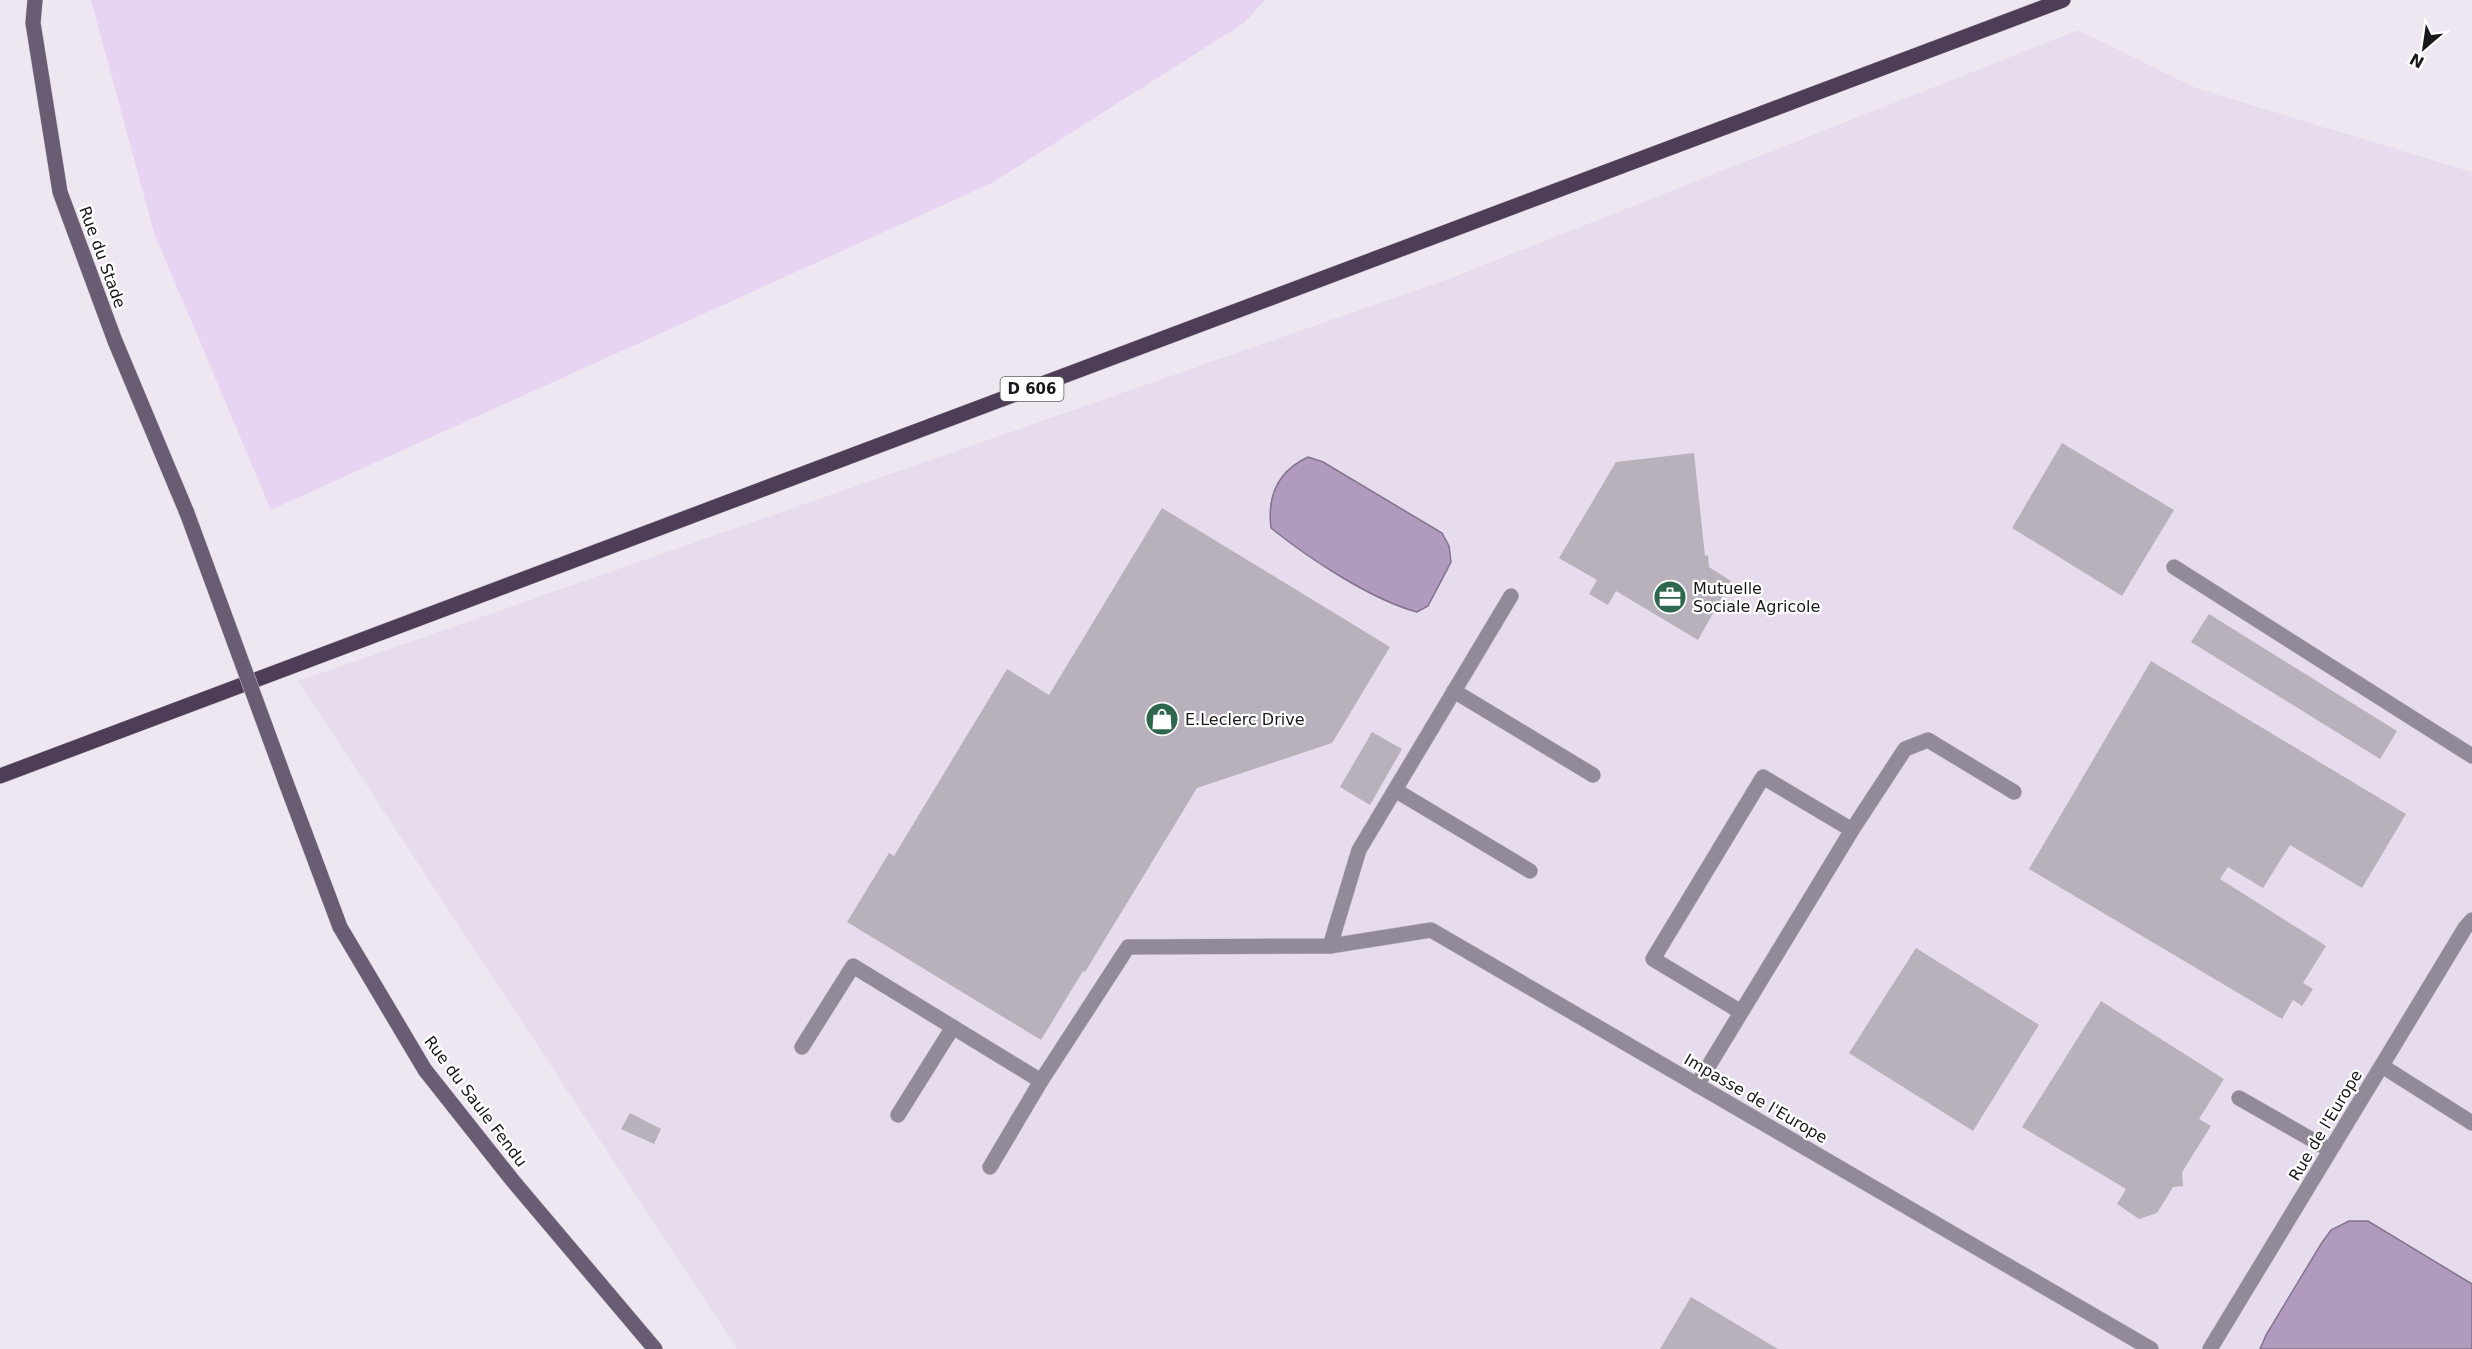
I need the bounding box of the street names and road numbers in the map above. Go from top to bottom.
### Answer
street label: Rue du Stade [75,204,130,311]
road number: D 606 [1000,377,1064,401]
street label: Rue du Saule Fendu [420,1032,531,1170]
street label: Impasse de l'Europe [1681,1050,1831,1147]
street label: Rue de l'Europe [2285,1067,2366,1184]

